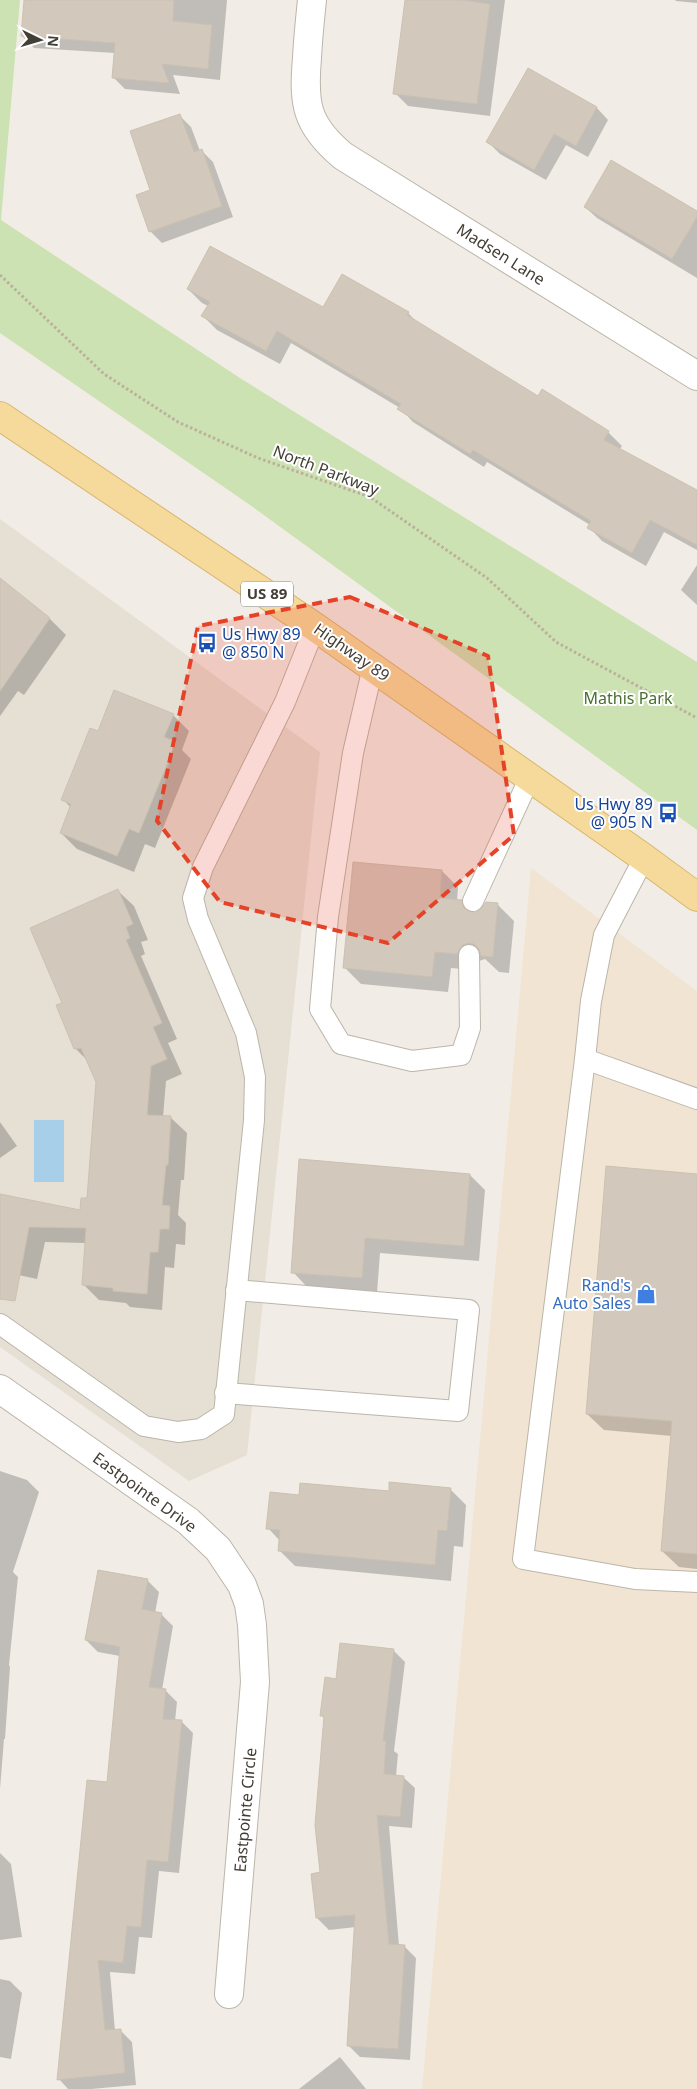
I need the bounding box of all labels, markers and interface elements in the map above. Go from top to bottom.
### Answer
north arrow [15,15,65,65]
text: N [43,35,63,48]
street label: Madsen Lane [453,218,549,290]
street label: North Parkway [270,440,383,501]
road number: US 89 [241,582,293,606]
street label: Highway 89 [310,618,394,686]
place label: Us Hwy 89 @ 850 N [222,623,301,663]
bus stop icon: Us Hwy 89 @ 850 N [196,632,218,654]
park label: Mathis Park [584,687,673,709]
place label: Us Hwy 89 @ 905 N [574,793,653,833]
bus stop icon: Us Hwy 89 @ 905 N [657,802,679,824]
place label: Rand's Auto Sales [553,1274,631,1314]
shop icon: Rand's Auto Sales [635,1283,657,1305]
street label: Eastpointe Drive [89,1447,201,1537]
street label: Eastpointe Circle [229,1747,261,1873]

